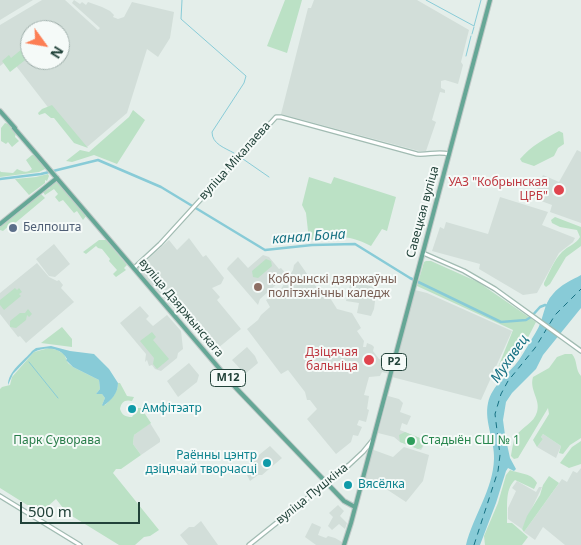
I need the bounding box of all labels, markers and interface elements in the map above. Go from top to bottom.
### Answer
north arrow [20,20,70,70]
text: N [46,43,68,63]
street label: вуліца Мікалаева [196,119,274,203]
street label: Савецкая вуліца [404,165,442,259]
place label: УАЗ "Кобрынская ЦРБ" [448,176,548,204]
marker: УАЗ "Кобрынская ЦРБ" [552,183,566,197]
place label: Белпошта [23,221,81,235]
marker: Белпошта [7,222,19,234]
water label: канал Бона [272,226,346,248]
street label: вуліца Дзяржынскага [136,256,226,360]
place label: Кобрынскі дзяржаўны політэхнічны каледж [268,273,397,301]
marker: Кобрынскі дзяржаўны політэхнічны каледж [252,281,264,293]
water label: Мухавец [487,332,533,386]
place label: Дзіцячая бальніца [305,346,358,374]
marker: Дзіцячая бальніца [362,353,376,367]
road number: Р2 [382,354,406,371]
road number: М12 [210,369,246,386]
place label: Амфітэатр [142,402,202,416]
marker: Амфітэатр [126,403,138,415]
park label: Парк Суворава [13,434,101,448]
place label: Стадыён СШ № 1 [421,434,520,448]
marker: Стадыён СШ № 1 [405,435,417,447]
place label: Раённы цэнтр дзіцячай творчасці [145,449,257,477]
marker: Раённы цэнтр дзіцячай творчасці [261,457,273,469]
street label: вуліца Пушкіна [273,461,351,527]
place label: Вясёлка [358,478,405,492]
marker: Вясёлка [342,479,354,491]
scale bar [22,492,142,524]
text: 500 m [28,501,72,521]

